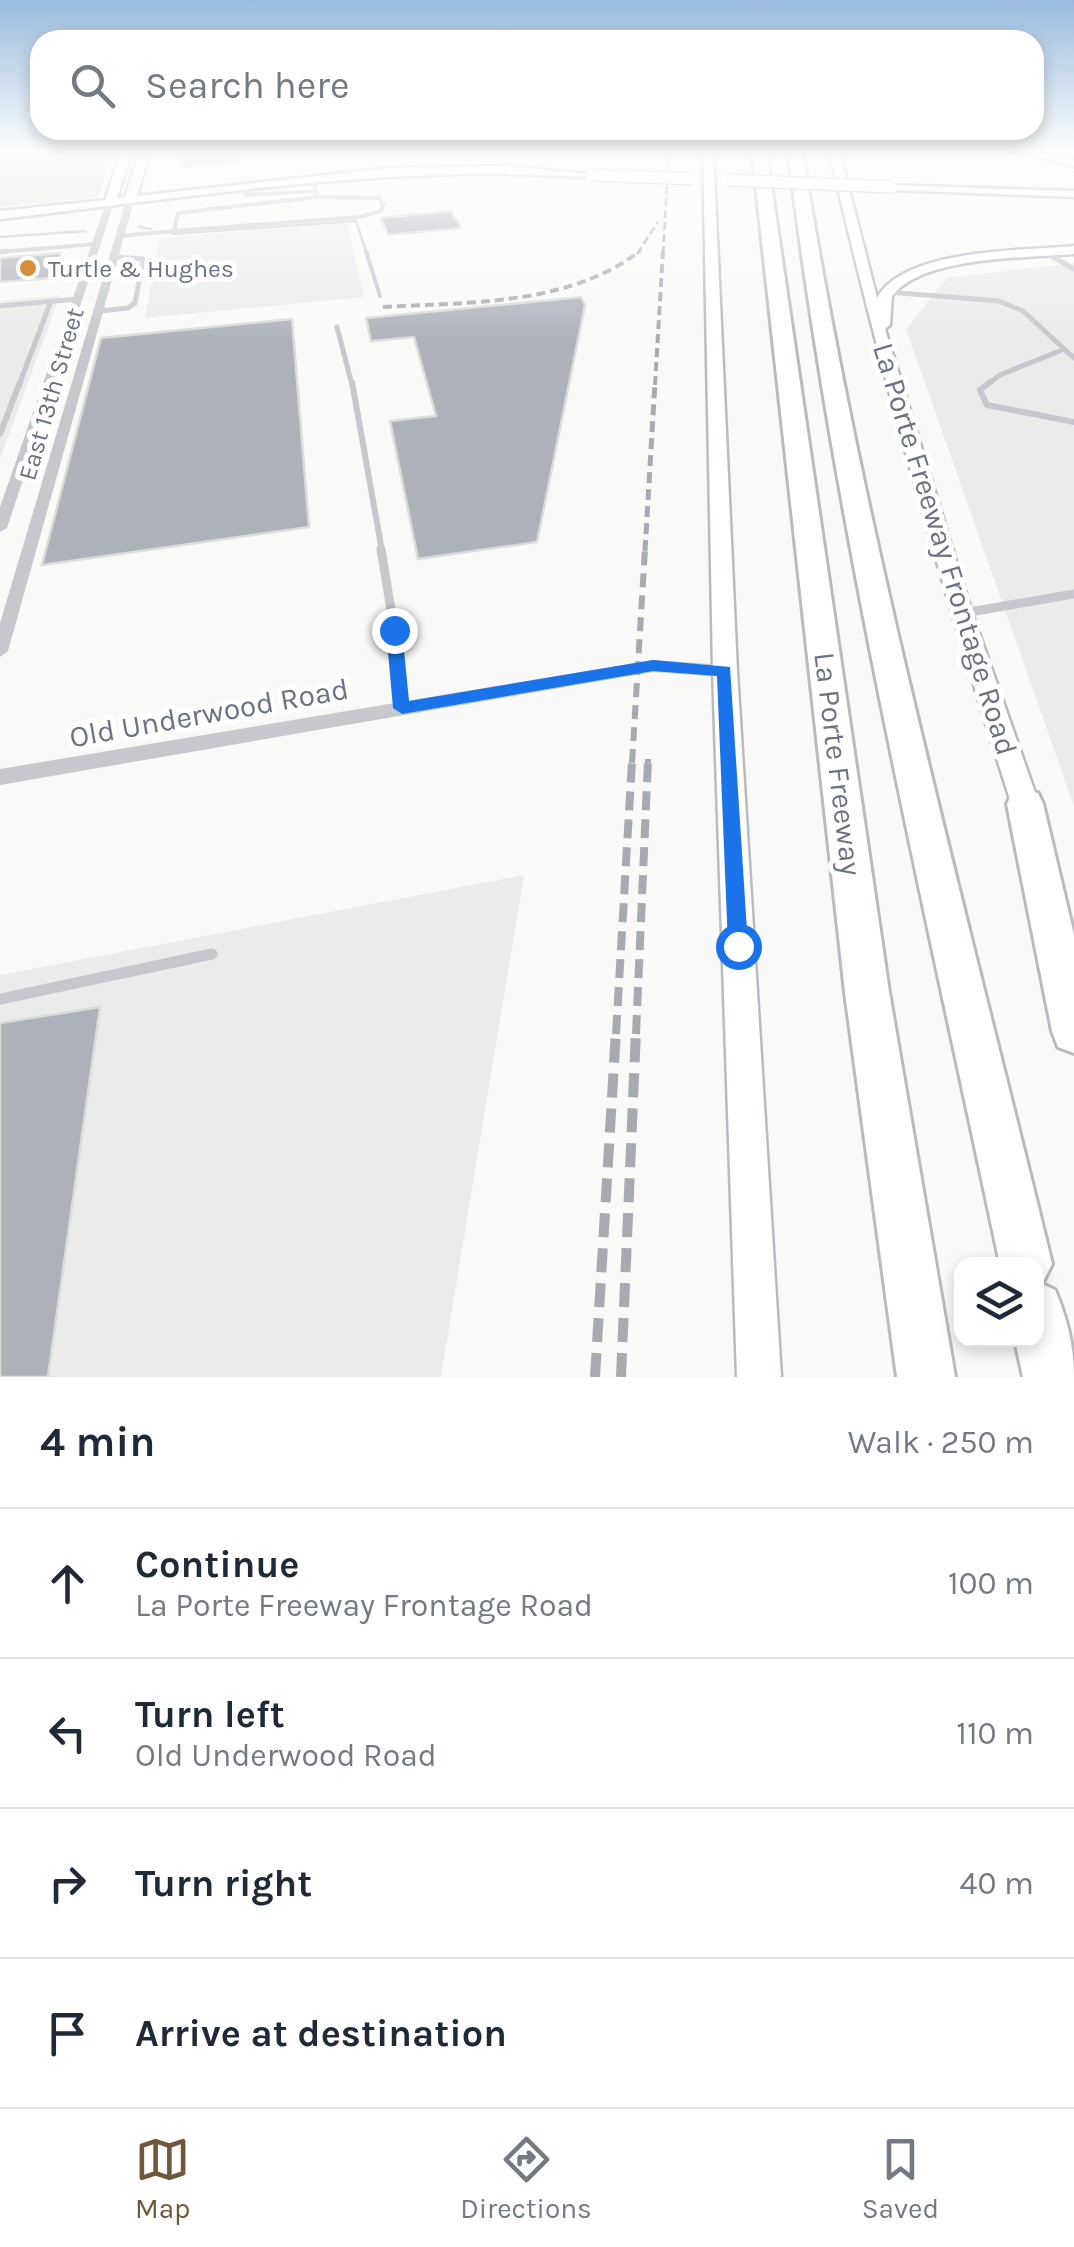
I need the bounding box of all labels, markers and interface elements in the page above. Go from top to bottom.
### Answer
search box [30,30,1044,140]
icon: search [65,58,120,113]
text: Search here [145,63,349,108]
place label: Turtle & Hughes [48,254,234,283]
marker: Turtle & Hughes [17,257,39,279]
street label: East 13th Street [12,304,90,484]
street label: La Porte Freeway Frontage Road [865,338,1025,760]
route end [372,608,418,654]
street label: La Porte Freeway [806,650,870,878]
street label: Old Underwood Road [67,671,351,755]
route start [716,924,762,970]
map controls [954,1257,1044,1347]
button: layers [954,1257,1044,1347]
text: 4 min [40,1417,155,1467]
text: Walk · 250 m [848,1424,1034,1461]
text: Continue [135,1542,299,1587]
icon: ahead [40,1556,95,1611]
text: 100 m [948,1565,1034,1602]
text: La Porte Freeway Frontage Road [135,1587,593,1624]
text: Turn left [135,1692,285,1737]
icon: left [40,1706,95,1761]
text: 110 m [956,1715,1034,1752]
text: Old Underwood Road [135,1737,437,1774]
icon: right [40,1856,95,1911]
text: Turn right [135,1861,312,1906]
text: 40 m [960,1865,1034,1902]
icon: arrive [40,2006,95,2061]
text: Arrive at destination [135,2011,507,2056]
tab: Map [135,2132,190,2225]
tab: Directions [460,2132,592,2225]
tab: Saved [862,2132,939,2225]

